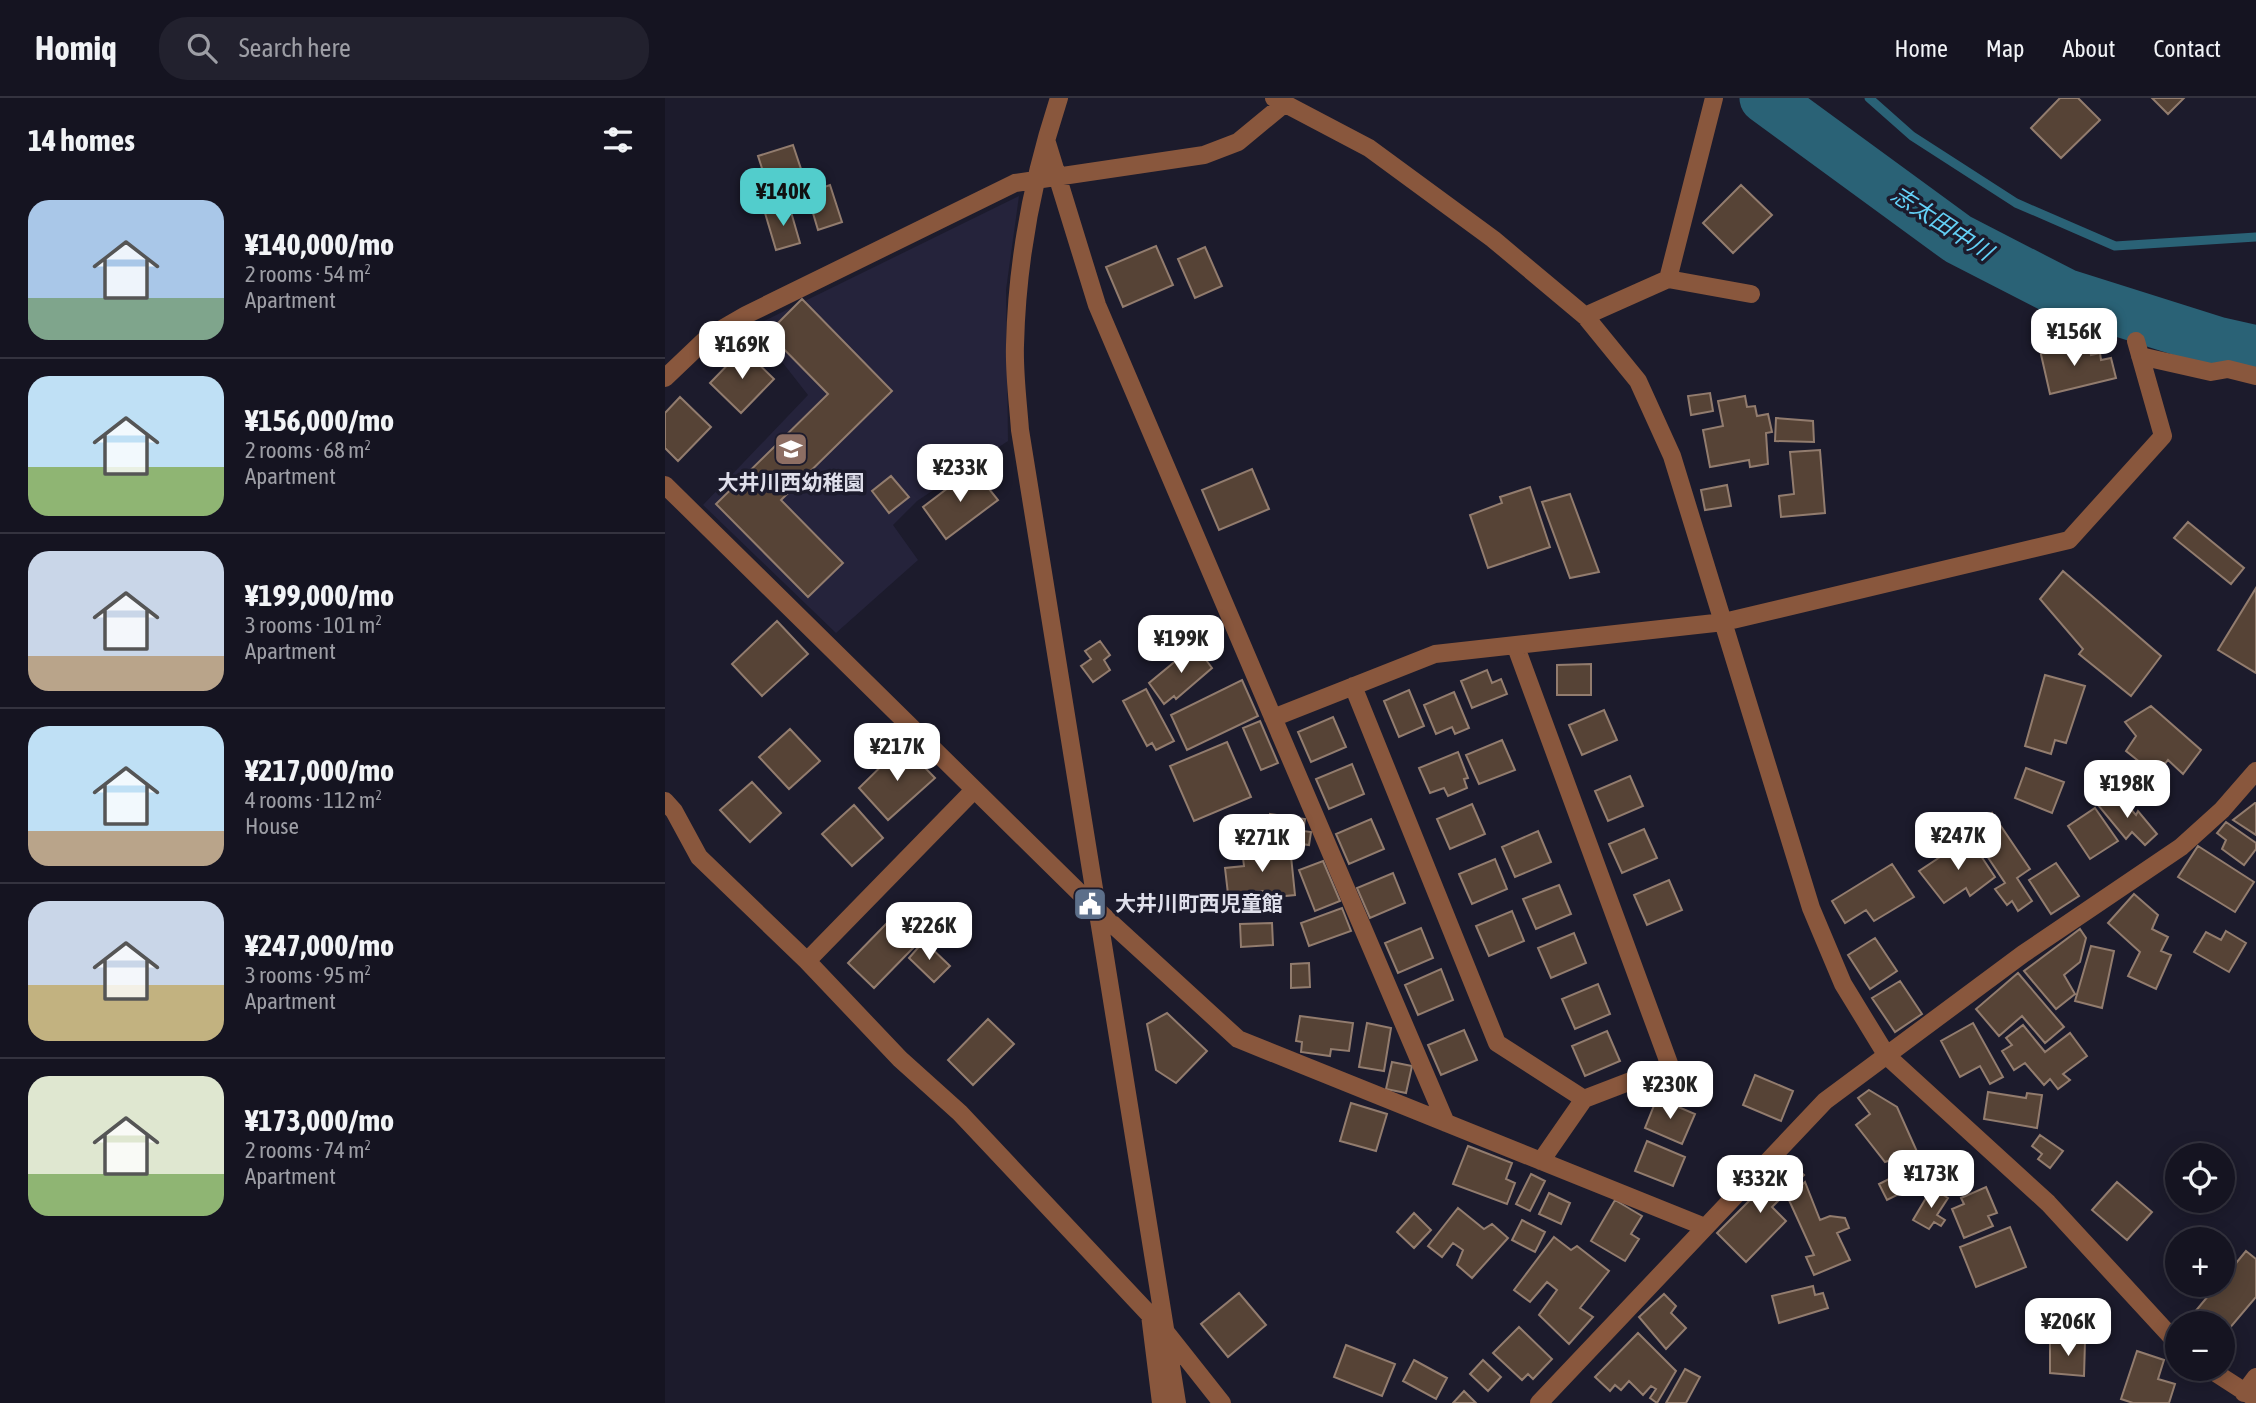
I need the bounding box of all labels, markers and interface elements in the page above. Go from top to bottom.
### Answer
search box [159,17,649,80]
text: Homiq [35,29,117,67]
icon: search [183,29,221,67]
text: Search here [239,33,351,63]
text: Home [1894,35,1948,62]
text: Map [1986,35,2024,62]
text: About [2062,35,2115,62]
text: Contact [2153,35,2221,62]
icon: filters [599,121,637,159]
text: 14 homes [28,123,135,157]
pin: ¥140K [734,169,832,228]
text: ¥140K [756,178,810,204]
water label: 志太田中川 [1887,181,2000,267]
text: ¥140,000/mo [245,227,394,261]
icon: home [84,228,168,312]
text: 2 rooms · 54 m² [245,261,371,287]
text: Apartment [245,287,336,313]
pin: ¥156K [2025,308,2123,368]
text: ¥156K [2047,318,2101,344]
pin: ¥169K [693,322,791,381]
text: ¥169K [715,331,769,357]
text: ¥156,000/mo [245,403,394,437]
icon: home [84,404,168,488]
school or university icon: 大井川西幼稚園 [772,430,810,468]
text: 2 rooms · 68 m² [245,437,371,463]
pin: ¥233K [911,444,1009,504]
text: ¥233K [933,454,987,480]
text: Apartment [245,463,336,489]
place label: 大井川西幼稚園 [718,470,865,494]
text: ¥199,000/mo [245,578,394,612]
icon: home [84,579,168,663]
text: 3 rooms · 101 m² [245,612,382,638]
pin: ¥199K [1132,616,1230,675]
text: ¥199K [1154,625,1208,651]
text: Apartment [245,638,336,664]
pin: ¥217K [848,724,946,783]
text: ¥217K [870,733,924,759]
text: ¥217,000/mo [245,753,394,787]
icon: home [84,754,168,838]
pin: ¥198K [2078,760,2176,820]
text: ¥198K [2100,770,2154,796]
text: 4 rooms · 112 m² [245,787,382,813]
pin: ¥247K [1909,812,2007,872]
text: House [245,813,299,839]
pin: ¥271K [1213,814,1311,874]
text: ¥247K [1931,822,1985,848]
text: ¥271K [1235,824,1289,850]
public building icon: 大井川町西児童館 [1071,885,1109,923]
place label: 大井川町西児童館 [1115,891,1283,915]
pin: ¥226K [880,902,978,962]
text: ¥226K [902,912,956,938]
text: ¥247,000/mo [245,928,394,962]
icon: home [84,929,168,1013]
text: 3 rooms · 95 m² [245,962,371,988]
text: Apartment [245,988,336,1014]
pin: ¥230K [1621,1062,1719,1121]
text: ¥230K [1643,1071,1697,1097]
text: ¥173,000/mo [245,1103,394,1137]
icon: home [84,1104,168,1188]
text: 2 rooms · 74 m² [245,1137,371,1163]
map controls [2165,1143,2235,1381]
button: locate [2165,1143,2235,1213]
pin: ¥173K [1882,1150,1980,1210]
pin: ¥332K [1711,1156,1809,1215]
text: ¥173K [1904,1160,1958,1186]
text: Apartment [245,1163,336,1189]
text: ¥332K [1733,1165,1787,1191]
button: + [2165,1227,2235,1297]
pin: ¥206K [2019,1298,2117,1358]
text: ¥206K [2041,1308,2095,1334]
button: − [2165,1311,2235,1381]

